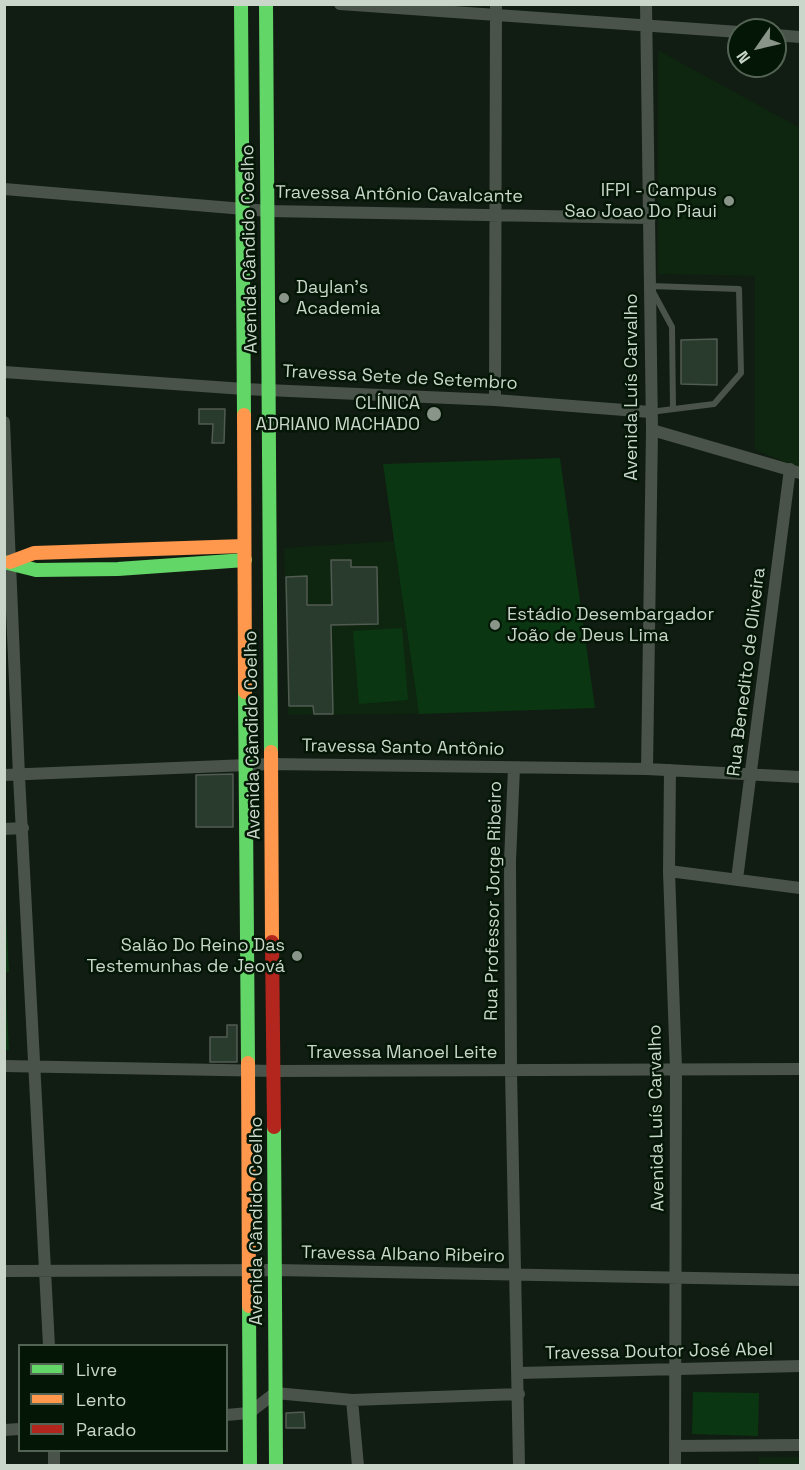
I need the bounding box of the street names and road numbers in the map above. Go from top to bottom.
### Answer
street label: Avenida Cândido Coelho [237,144,263,354]
street label: Travessa Antônio Cavalcante [275,182,523,208]
street label: Avenida Luís Carvalho [621,293,643,481]
street label: Travessa Sete de Setembro [282,361,518,395]
street label: Rua Benedito de Oliveira [723,566,771,778]
street label: Avenida Cândido Coelho [240,630,266,840]
street label: Travessa Santo Antônio [301,735,505,761]
street label: Rua Professor Jorge Ribeiro [481,781,507,1021]
street label: Avenida Luís Carvalho [645,1024,669,1212]
street label: Travessa Manoel Leite [307,1042,497,1064]
street label: Avenida Cândido Coelho [246,1116,268,1326]
street label: Travessa Albano Ribeiro [301,1242,505,1268]
street label: Travessa Doutor José Abel [545,1339,773,1365]

